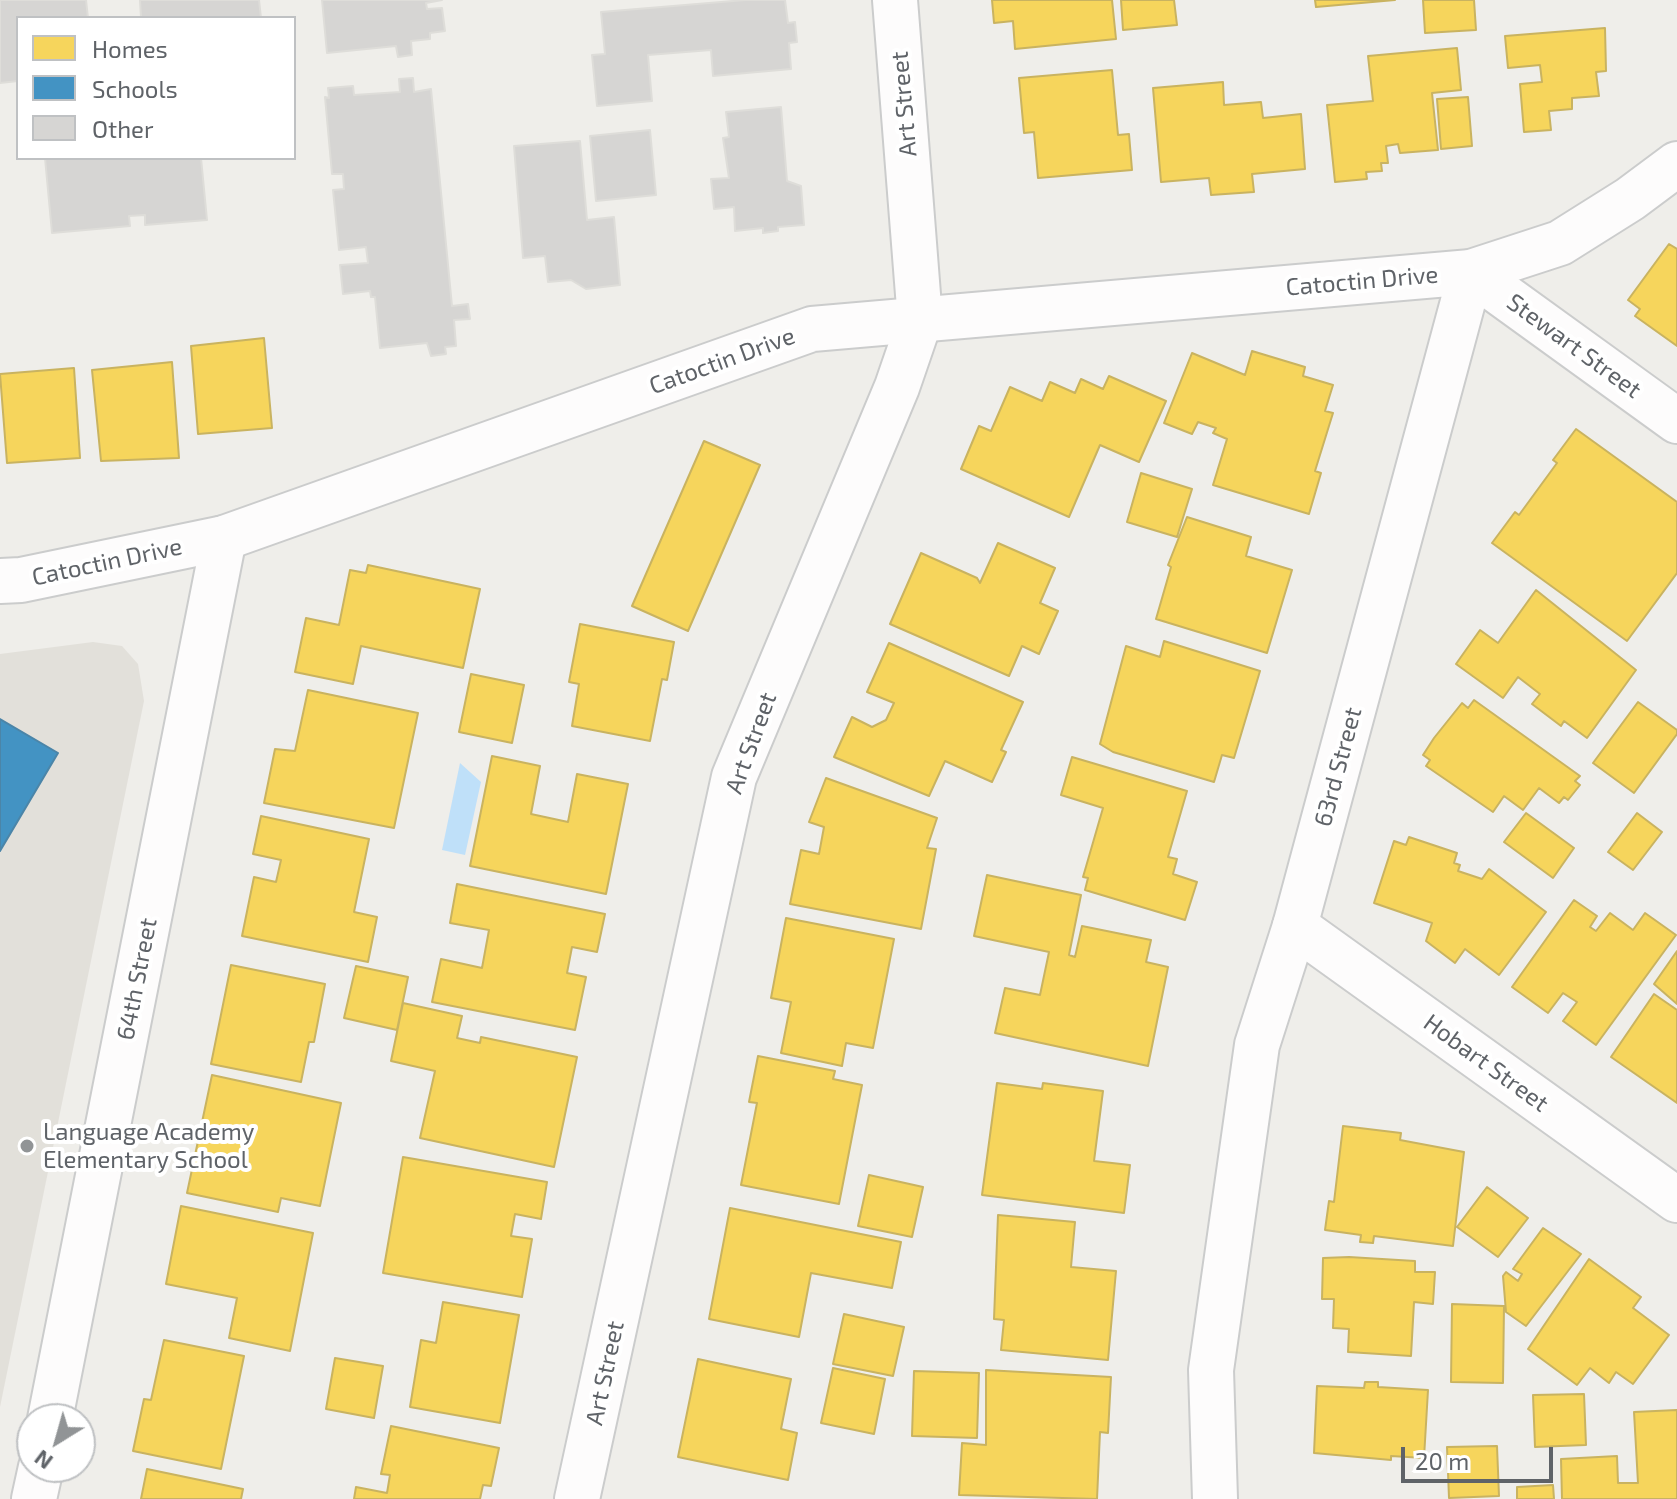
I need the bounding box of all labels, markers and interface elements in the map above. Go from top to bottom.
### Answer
legend [16,16,296,160]
text: Homes [92,34,168,63]
street label: Art Street [885,50,923,158]
text: Schools [92,74,178,103]
text: Other [92,114,154,143]
street label: Catoctin Drive [1285,260,1439,302]
street label: Stewart Street [1501,288,1647,404]
street label: Catoctin Drive [645,321,799,401]
street label: Catoctin Drive [29,532,185,592]
street label: Art Street [719,688,783,798]
street label: 63rd Street [1308,704,1368,830]
street label: 64th Street [111,916,163,1042]
street label: Hobart Street [1418,1008,1554,1118]
place label: Language Academy Elementary School [43,1118,254,1174]
marker: Language Academy Elementary School [18,1137,36,1155]
street label: Art Street [580,1318,630,1428]
north arrow [16,1403,96,1483]
scale bar [1405,1431,1557,1481]
text: N [29,1445,57,1476]
text: 20 m [1415,1446,1469,1475]

